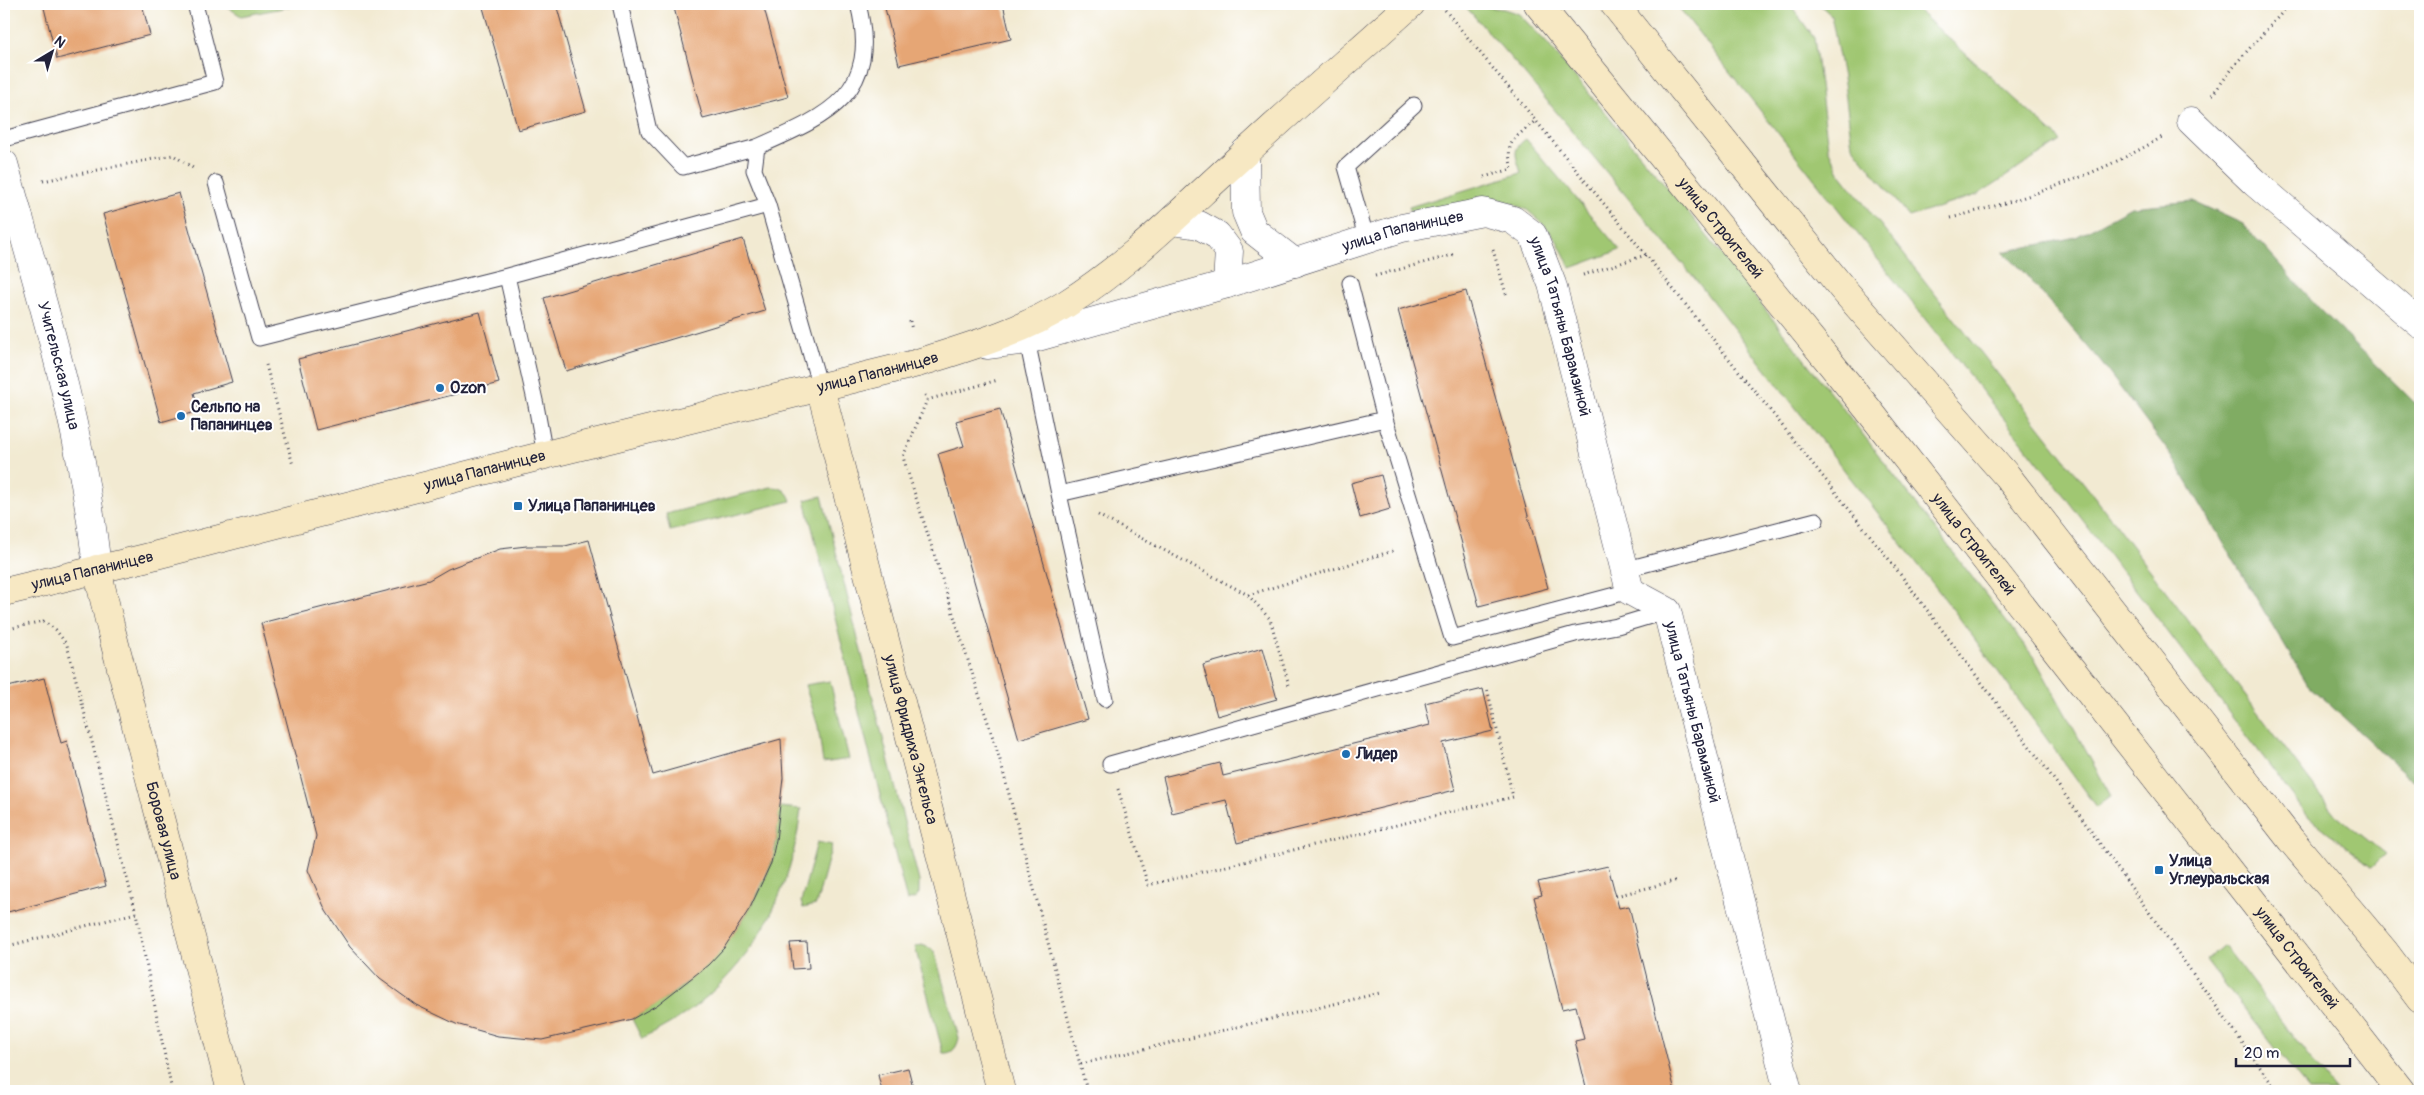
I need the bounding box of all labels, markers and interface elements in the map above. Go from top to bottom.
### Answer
north arrow [28,28,78,78]
text: N [51,33,69,52]
street label: улица Строителей [1673,173,1768,283]
street label: улица Папанинцев [1339,206,1465,257]
street label: улица Татьяны Барамзиной [1524,233,1595,418]
street label: Учительская улица [33,299,84,432]
street label: улица Папанинцев [814,347,941,398]
place label: Ozon [450,378,486,398]
marker: Ozon [434,382,446,394]
place label: Сельпо на Папанинцев [191,397,273,435]
marker: Сельпо на Папанинцев [175,410,187,422]
street label: улица Папанинцев [421,445,548,496]
street label: улица Строителей [1927,488,2020,599]
place label: Улица Папанинцев [528,496,656,516]
marker: Улица Папанинцев [512,500,524,512]
street label: улица Папанинцев [28,546,156,595]
street label: улица Татьяны Барамзиной [1660,618,1725,805]
street label: улица Фридриха Энгельса [879,652,942,826]
place label: Лидер [1355,744,1398,764]
marker: Лидер [1340,748,1352,760]
street label: Боровая улица [141,780,186,882]
place label: Улица Углеуральская [2169,851,2270,889]
marker: Улица Углеуральская [2153,864,2165,876]
street label: улица Строителей [2250,902,2343,1013]
scale bar [2236,1035,2350,1067]
text: 20 m [2244,1044,2279,1063]

